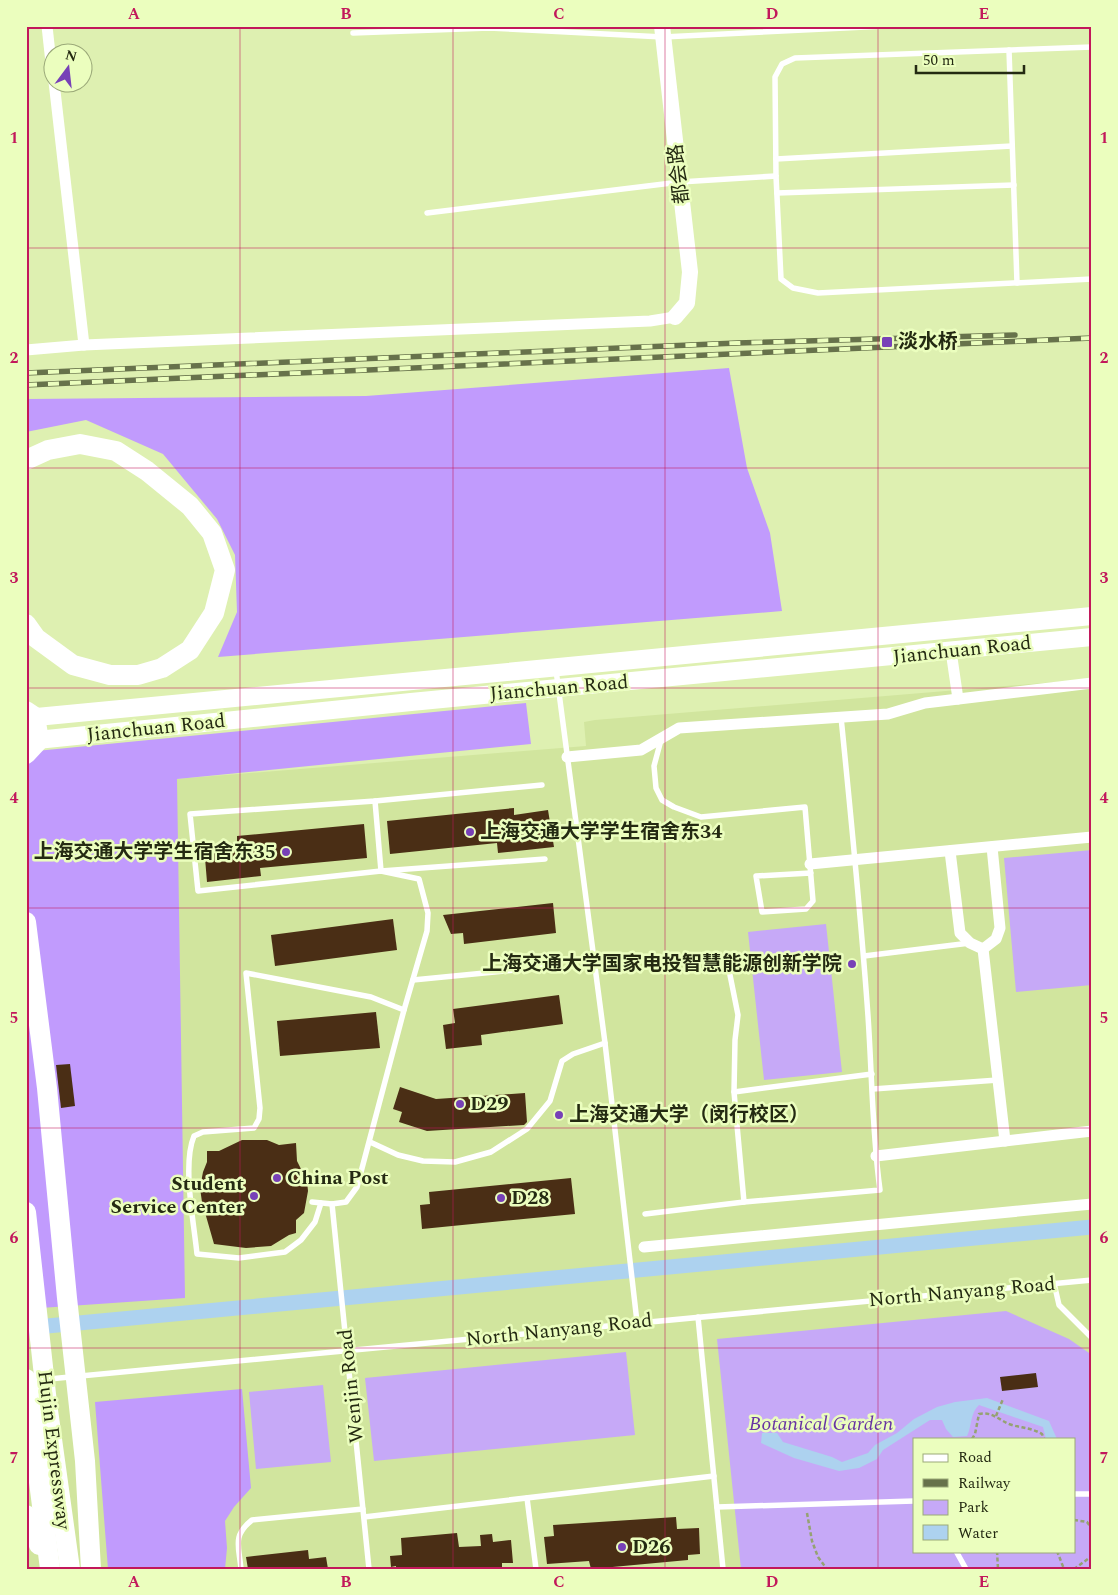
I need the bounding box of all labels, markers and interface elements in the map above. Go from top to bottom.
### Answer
text: A [128,2,141,26]
text: B [340,2,352,26]
text: C [553,2,565,26]
text: D [766,2,779,26]
text: E [979,2,989,26]
north arrow [42,42,92,92]
scale bar [916,42,1023,74]
text: N [63,44,79,68]
text: 50 m [923,49,955,72]
text: 1 [10,126,18,150]
text: 1 [1100,126,1108,150]
street label: 都会路 [660,142,698,206]
place label: 淡水桥 [898,327,958,357]
marker: 淡水桥 [880,335,894,349]
text: 2 [10,346,19,370]
text: 2 [1100,346,1109,370]
text: 3 [10,566,19,590]
text: 3 [1100,566,1109,590]
street label: Jianchuan Road [891,628,1033,672]
street label: Jianchuan Road [488,667,630,709]
street label: Jianchuan Road [85,706,227,750]
text: 4 [10,786,19,810]
text: 4 [1100,786,1109,810]
place label: 上海交通大学学生宿舍东34 [480,817,722,847]
marker: 上海交通大学学生宿舍东34 [464,826,476,838]
place label: 上海交通大学学生宿舍东35 [34,837,276,867]
marker: 上海交通大学学生宿舍东35 [280,846,292,858]
place label: 上海交通大学国家电投智慧能源创新学院 [482,949,842,979]
marker: 上海交通大学国家电投智慧能源创新学院 [846,958,858,970]
text: 5 [10,1006,18,1030]
text: 5 [1100,1006,1108,1030]
place label: D29 [470,1089,508,1119]
marker: D29 [454,1098,466,1110]
place label: 上海交通大学（闵行校区） [569,1100,809,1130]
marker: 上海交通大学（闵行校区） [553,1109,565,1121]
place label: China Post [287,1163,389,1193]
place label: Student Service Center [111,1169,244,1222]
marker: China Post [271,1172,283,1184]
place label: D28 [511,1183,549,1213]
marker: Student Service Center [248,1190,260,1202]
marker: D28 [495,1192,507,1204]
text: 6 [10,1226,19,1250]
text: 6 [1100,1226,1109,1250]
street label: North Nanyang Road [867,1269,1057,1315]
street label: North Nanyang Road [464,1305,654,1355]
street label: Wenjin Road [330,1327,372,1445]
street label: Hujin Expressway [29,1369,79,1533]
park label: Botanical Garden [749,1409,894,1439]
legend [913,1438,1076,1552]
text: 7 [10,1446,19,1470]
text: Road [958,1446,992,1469]
text: 7 [1100,1446,1109,1470]
text: Railway [958,1472,1011,1495]
text: Park [958,1496,989,1519]
text: Water [958,1522,998,1545]
place label: D26 [632,1532,670,1562]
marker: D26 [616,1541,628,1553]
text: A [128,1570,141,1594]
text: B [340,1570,352,1594]
text: C [553,1570,565,1594]
text: D [766,1570,779,1594]
text: E [979,1570,989,1594]

